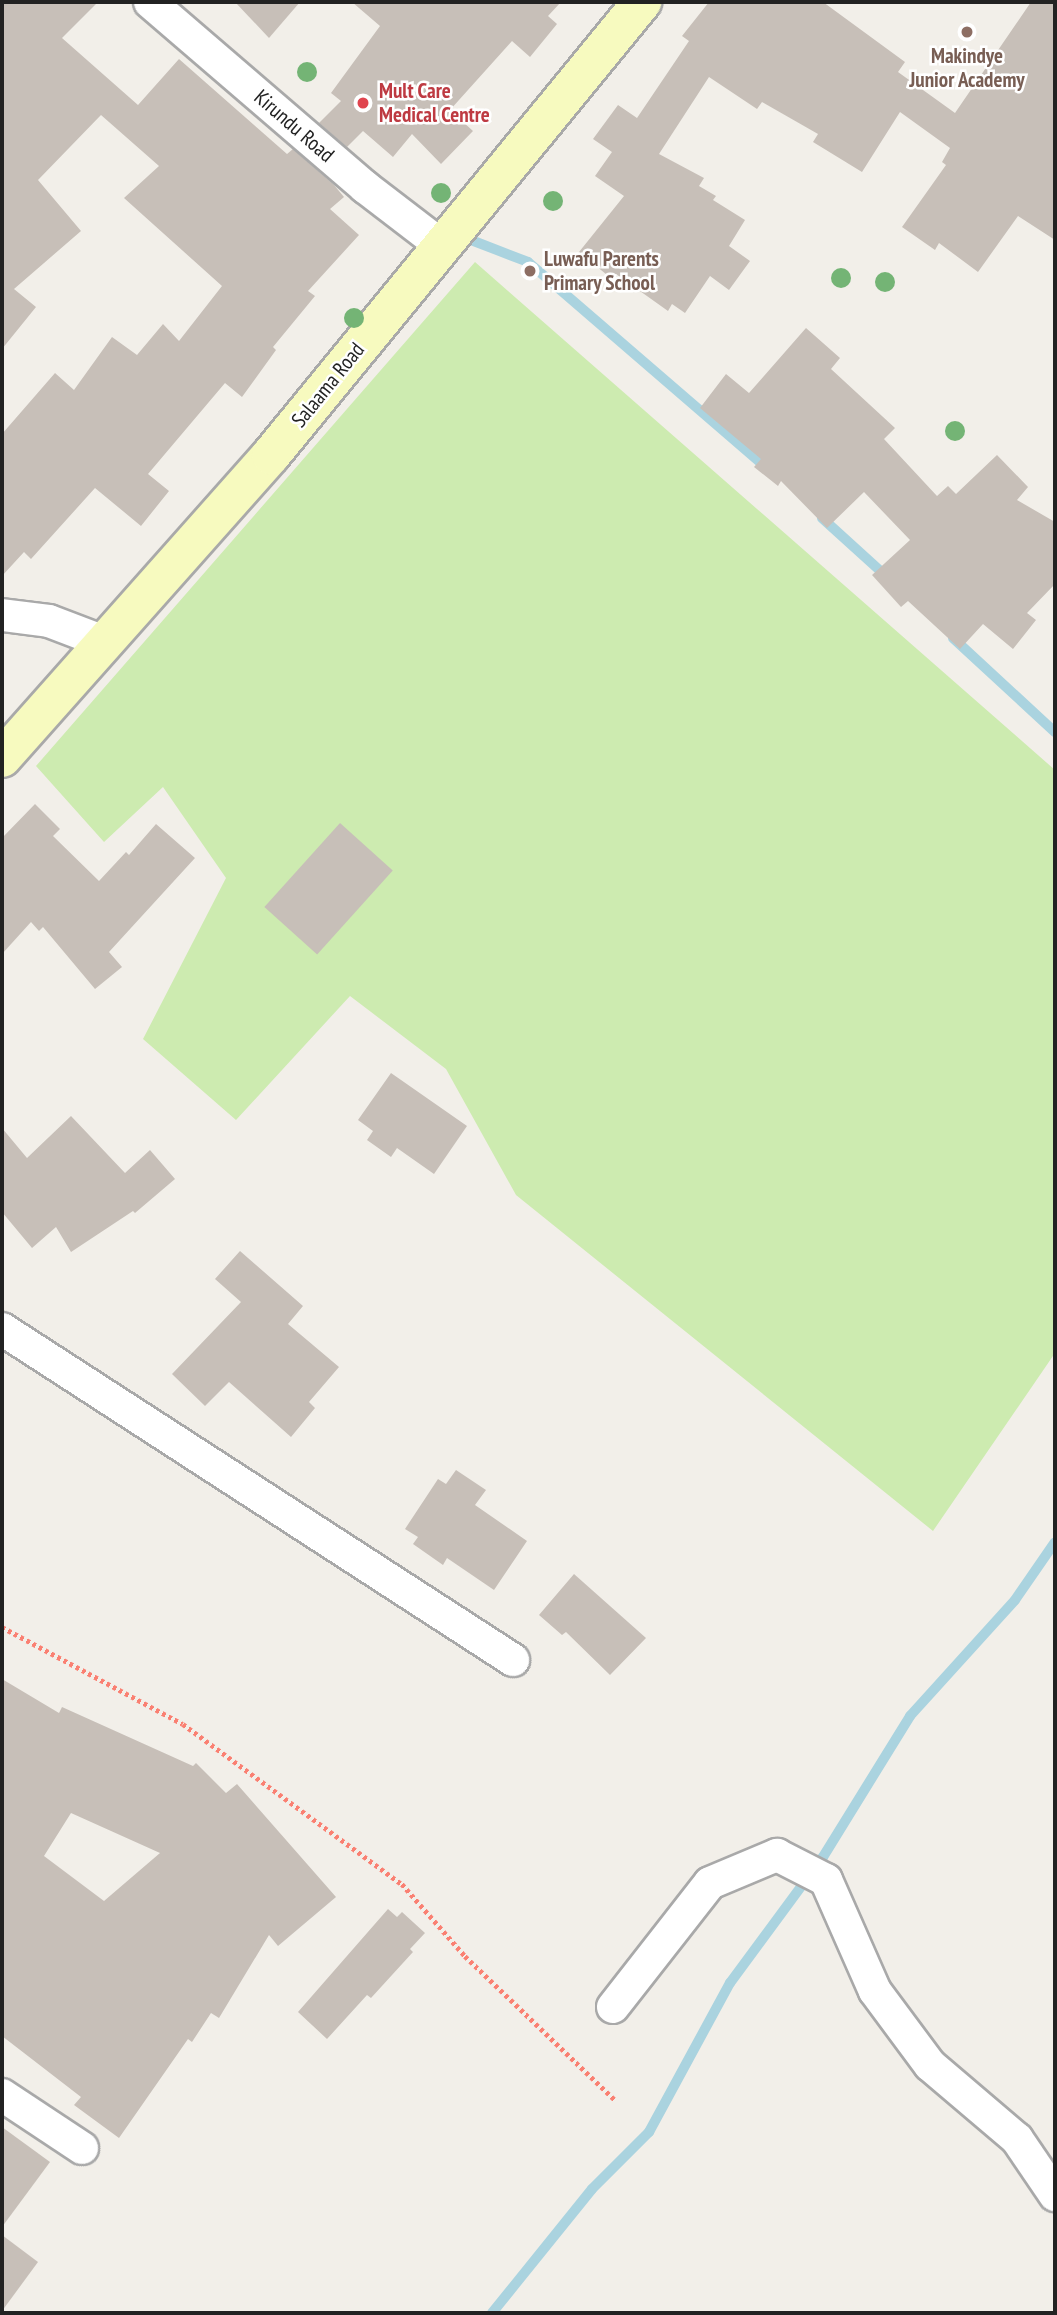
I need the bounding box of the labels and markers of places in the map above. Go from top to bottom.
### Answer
marker: Makindye Junior Academy [959,24,975,40]
place label: Makindye Junior Academy [909,43,1025,93]
place label: Mult Care Medical Centre [379,78,490,128]
marker: Mult Care Medical Centre [353,93,373,113]
place label: Luwafu Parents Primary School [544,246,659,296]
marker: Luwafu Parents Primary School [522,263,538,279]

